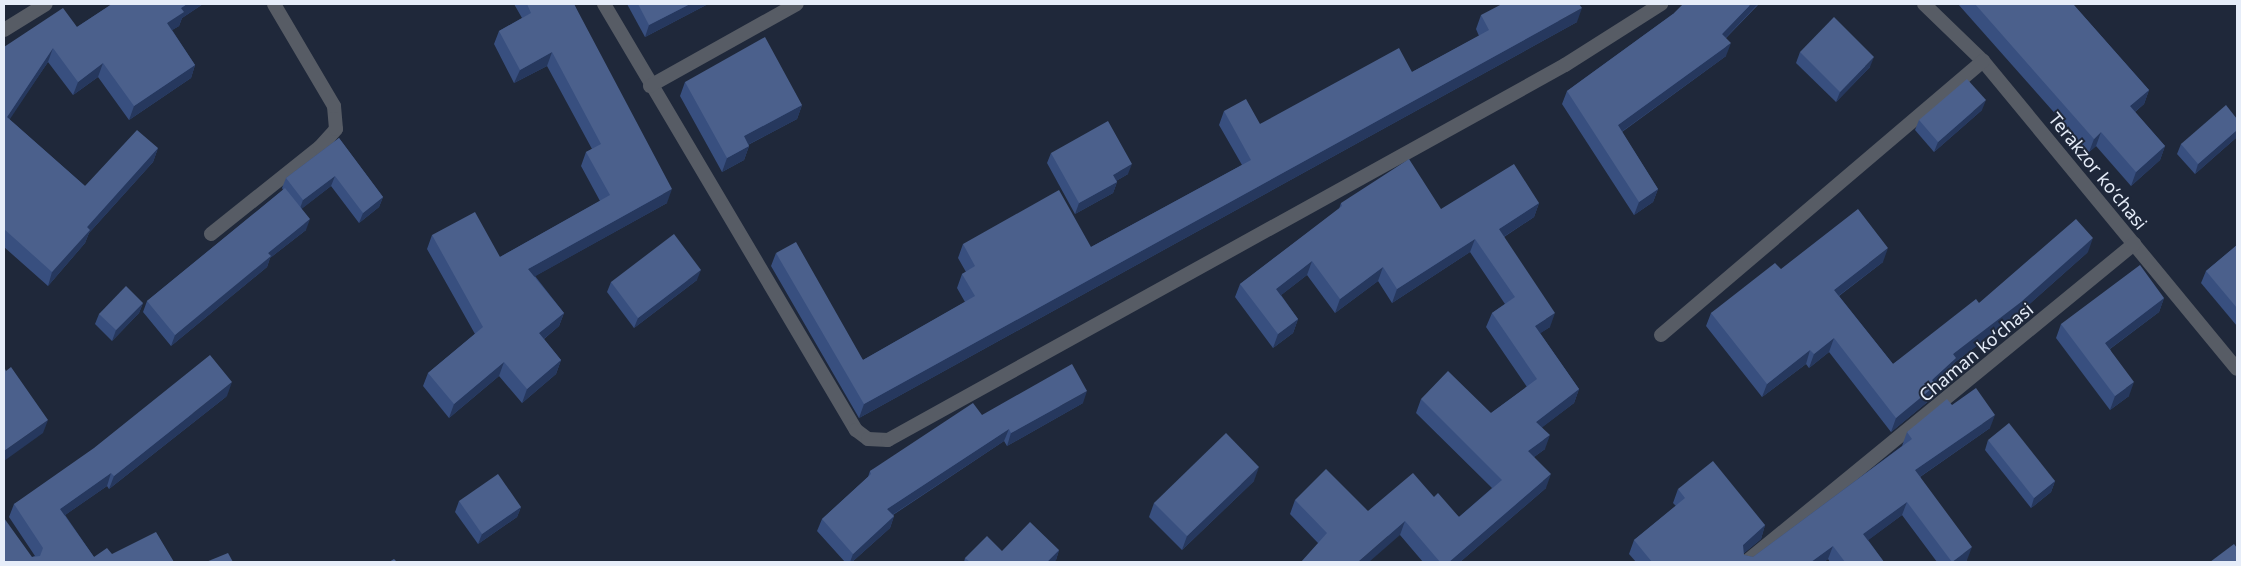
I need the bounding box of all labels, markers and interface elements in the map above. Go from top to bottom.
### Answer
street label: Terakzor koʻchasi [2044,108,2152,234]
street label: Chaman koʻchasi [1915,298,2037,406]

